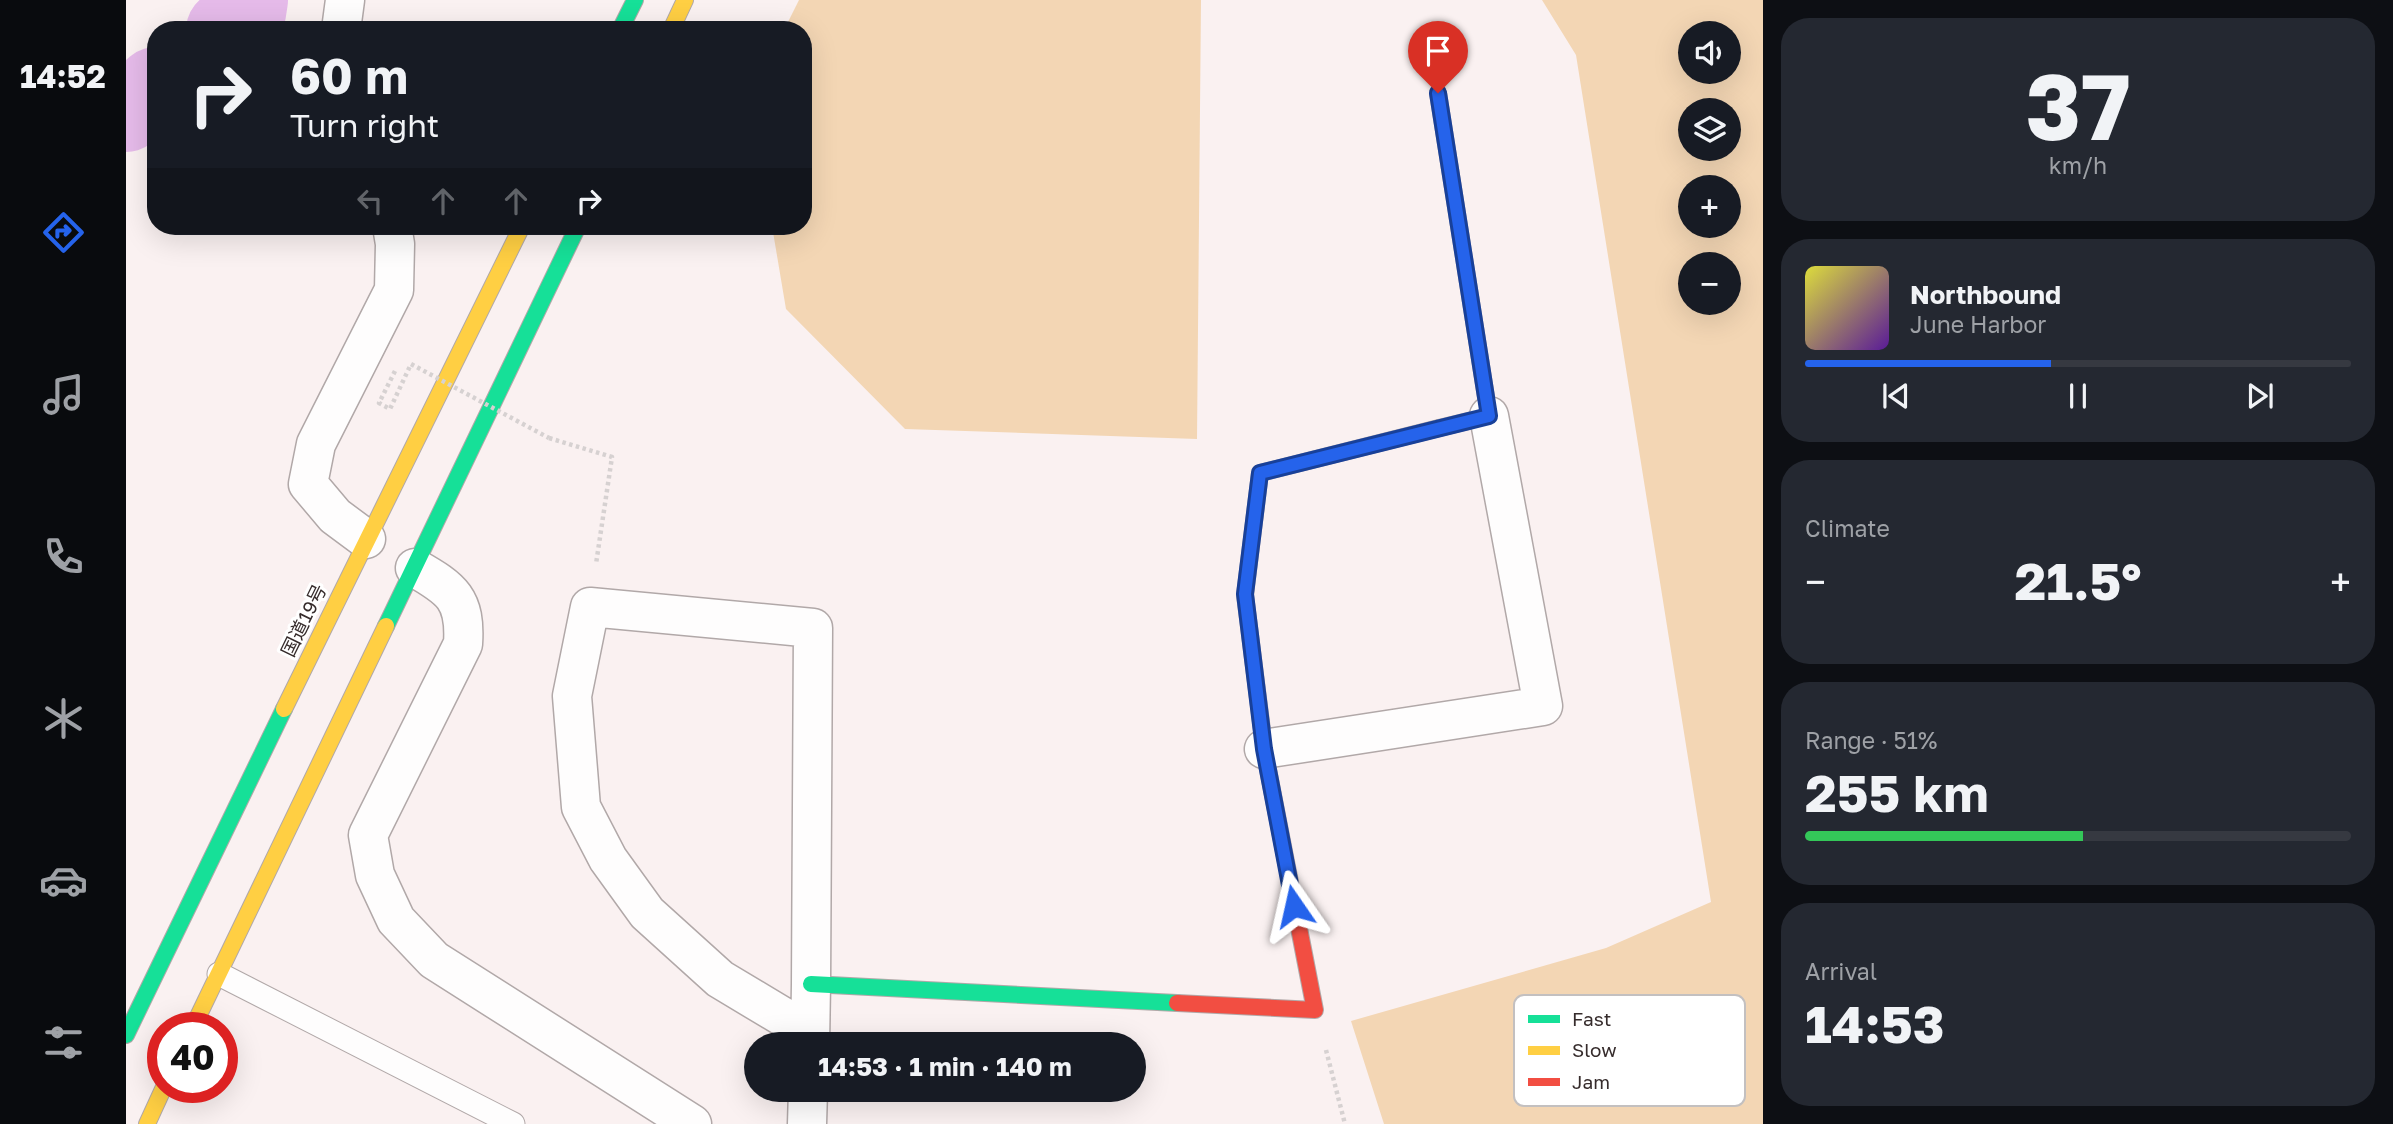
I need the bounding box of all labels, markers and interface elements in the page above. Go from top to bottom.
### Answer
pin [1408,21,1468,93]
map controls [1678,21,1741,315]
button: sound [1678,21,1741,84]
icon: arrive [1419,32,1457,70]
text: 60 m [290,46,408,105]
icon: right [175,49,266,140]
text: 37 [2025,51,2131,160]
text: 14:52 [20,57,106,95]
button: layers [1678,98,1741,161]
text: Turn right [290,106,439,144]
text: km/h [2049,151,2107,179]
button: + [1678,175,1741,238]
icon: left [351,182,389,220]
icon: ahead [424,182,462,220]
icon: ahead [497,182,535,220]
icon: right [570,182,608,220]
icon: directions [39,208,88,257]
button: − [1678,252,1741,315]
text: Northbound [1910,279,2061,310]
text: June Harbor [1910,310,2046,338]
icon: music [39,370,88,419]
icon: previous [1877,377,1915,415]
icon: pause [2059,377,2097,415]
icon: next [2241,377,2279,415]
text: Climate [1805,514,1890,542]
icon: phone [39,532,88,581]
text: 21.5° [2014,549,2142,611]
text: − [1805,559,1826,604]
text: + [2330,559,2351,604]
street label: 国道19号 [276,580,330,660]
icon: climate [39,694,88,743]
text: Range · 51% [1805,726,1937,754]
text: 255 km [1805,761,1989,823]
icon: car [39,856,88,905]
position arrow [1257,869,1331,943]
text: Arrival [1805,957,1877,985]
text: 14:53 [1805,992,1944,1054]
legend [1514,995,1745,1106]
text: Fast [1572,1007,1611,1030]
speed limit sign: 40 [147,1012,238,1103]
icon: filters [39,1018,88,1067]
text: Slow [1572,1038,1617,1061]
text: 14:53 · 1 min · 140 m [818,1051,1072,1082]
text: Jam [1572,1070,1610,1093]

